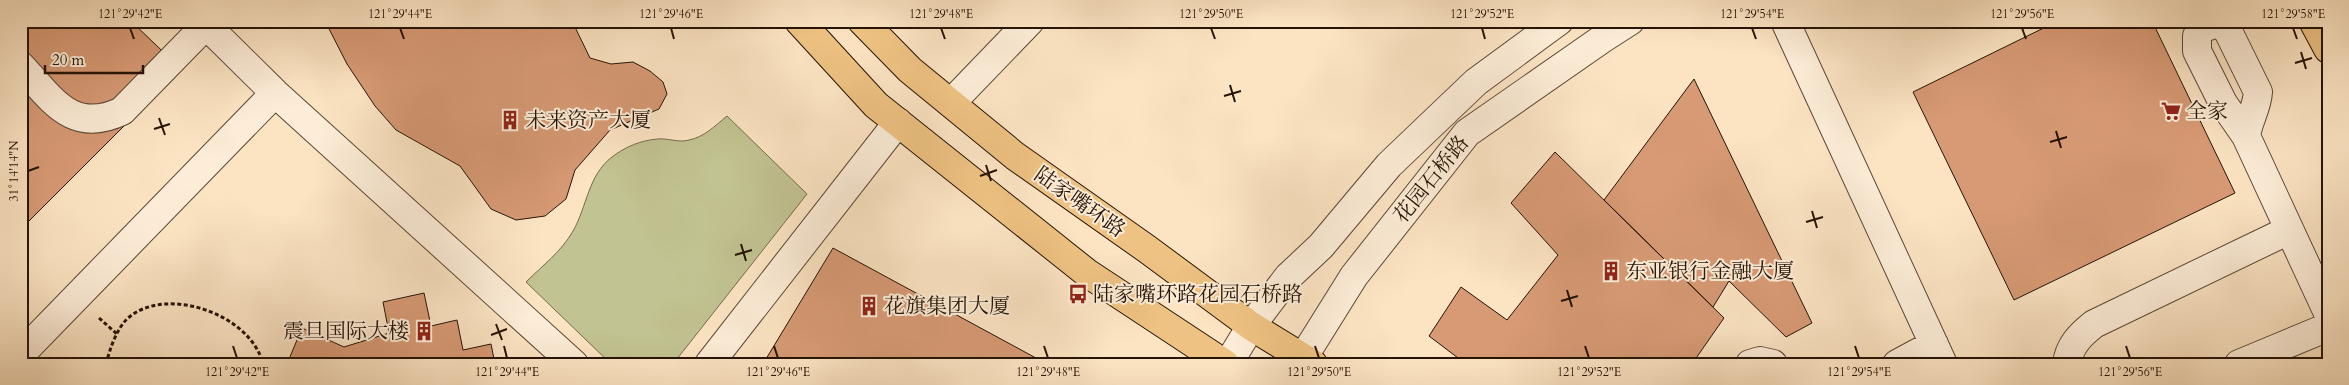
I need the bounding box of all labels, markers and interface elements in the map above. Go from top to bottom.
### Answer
text: 121°29'42"E [98,6,162,22]
text: 121°29'44"E [368,6,432,22]
text: 121°29'46"E [639,6,703,22]
text: 121°29'48"E [909,6,973,22]
text: 121°29'50"E [1179,6,1243,22]
text: 121°29'52"E [1450,6,1514,22]
text: 121°29'54"E [1720,6,1784,22]
text: 121°29'56"E [1990,6,2054,22]
text: 121°29'58"E [2261,6,2325,22]
scale bar [45,42,142,74]
text: 20 m [52,50,84,70]
place label: 全家 [2186,97,2228,126]
supermarket icon: 全家 [2160,100,2182,122]
place label: 未来资产大厦 [525,106,651,135]
building icon: 未来资产大厦 [499,109,521,131]
street label: 花园石桥路 [1387,129,1476,229]
text: 31°14'14"N [6,140,22,201]
street label: 陆家嘴环路 [1028,160,1131,244]
place label: 东亚银行金融大厦 [1626,257,1794,286]
building icon: 东亚银行金融大厦 [1600,260,1622,282]
place label: 陆家嘴环路花园石桥路 [1093,280,1303,309]
bus stop icon: 陆家嘴环路花园石桥路 [1067,283,1089,305]
place label: 花旗集团大厦 [884,292,1010,321]
building icon: 花旗集团大厦 [858,295,880,317]
place label: 震旦国际大楼 [283,317,409,346]
building icon: 震旦国际大楼 [413,320,435,342]
text: 121°29'42"E [205,364,269,380]
text: 121°29'44"E [475,364,539,380]
text: 121°29'46"E [746,364,810,380]
text: 121°29'48"E [1016,364,1080,380]
text: 121°29'50"E [1287,364,1351,380]
text: 121°29'52"E [1557,364,1621,380]
text: 121°29'54"E [1827,364,1891,380]
text: 121°29'56"E [2098,364,2162,380]

